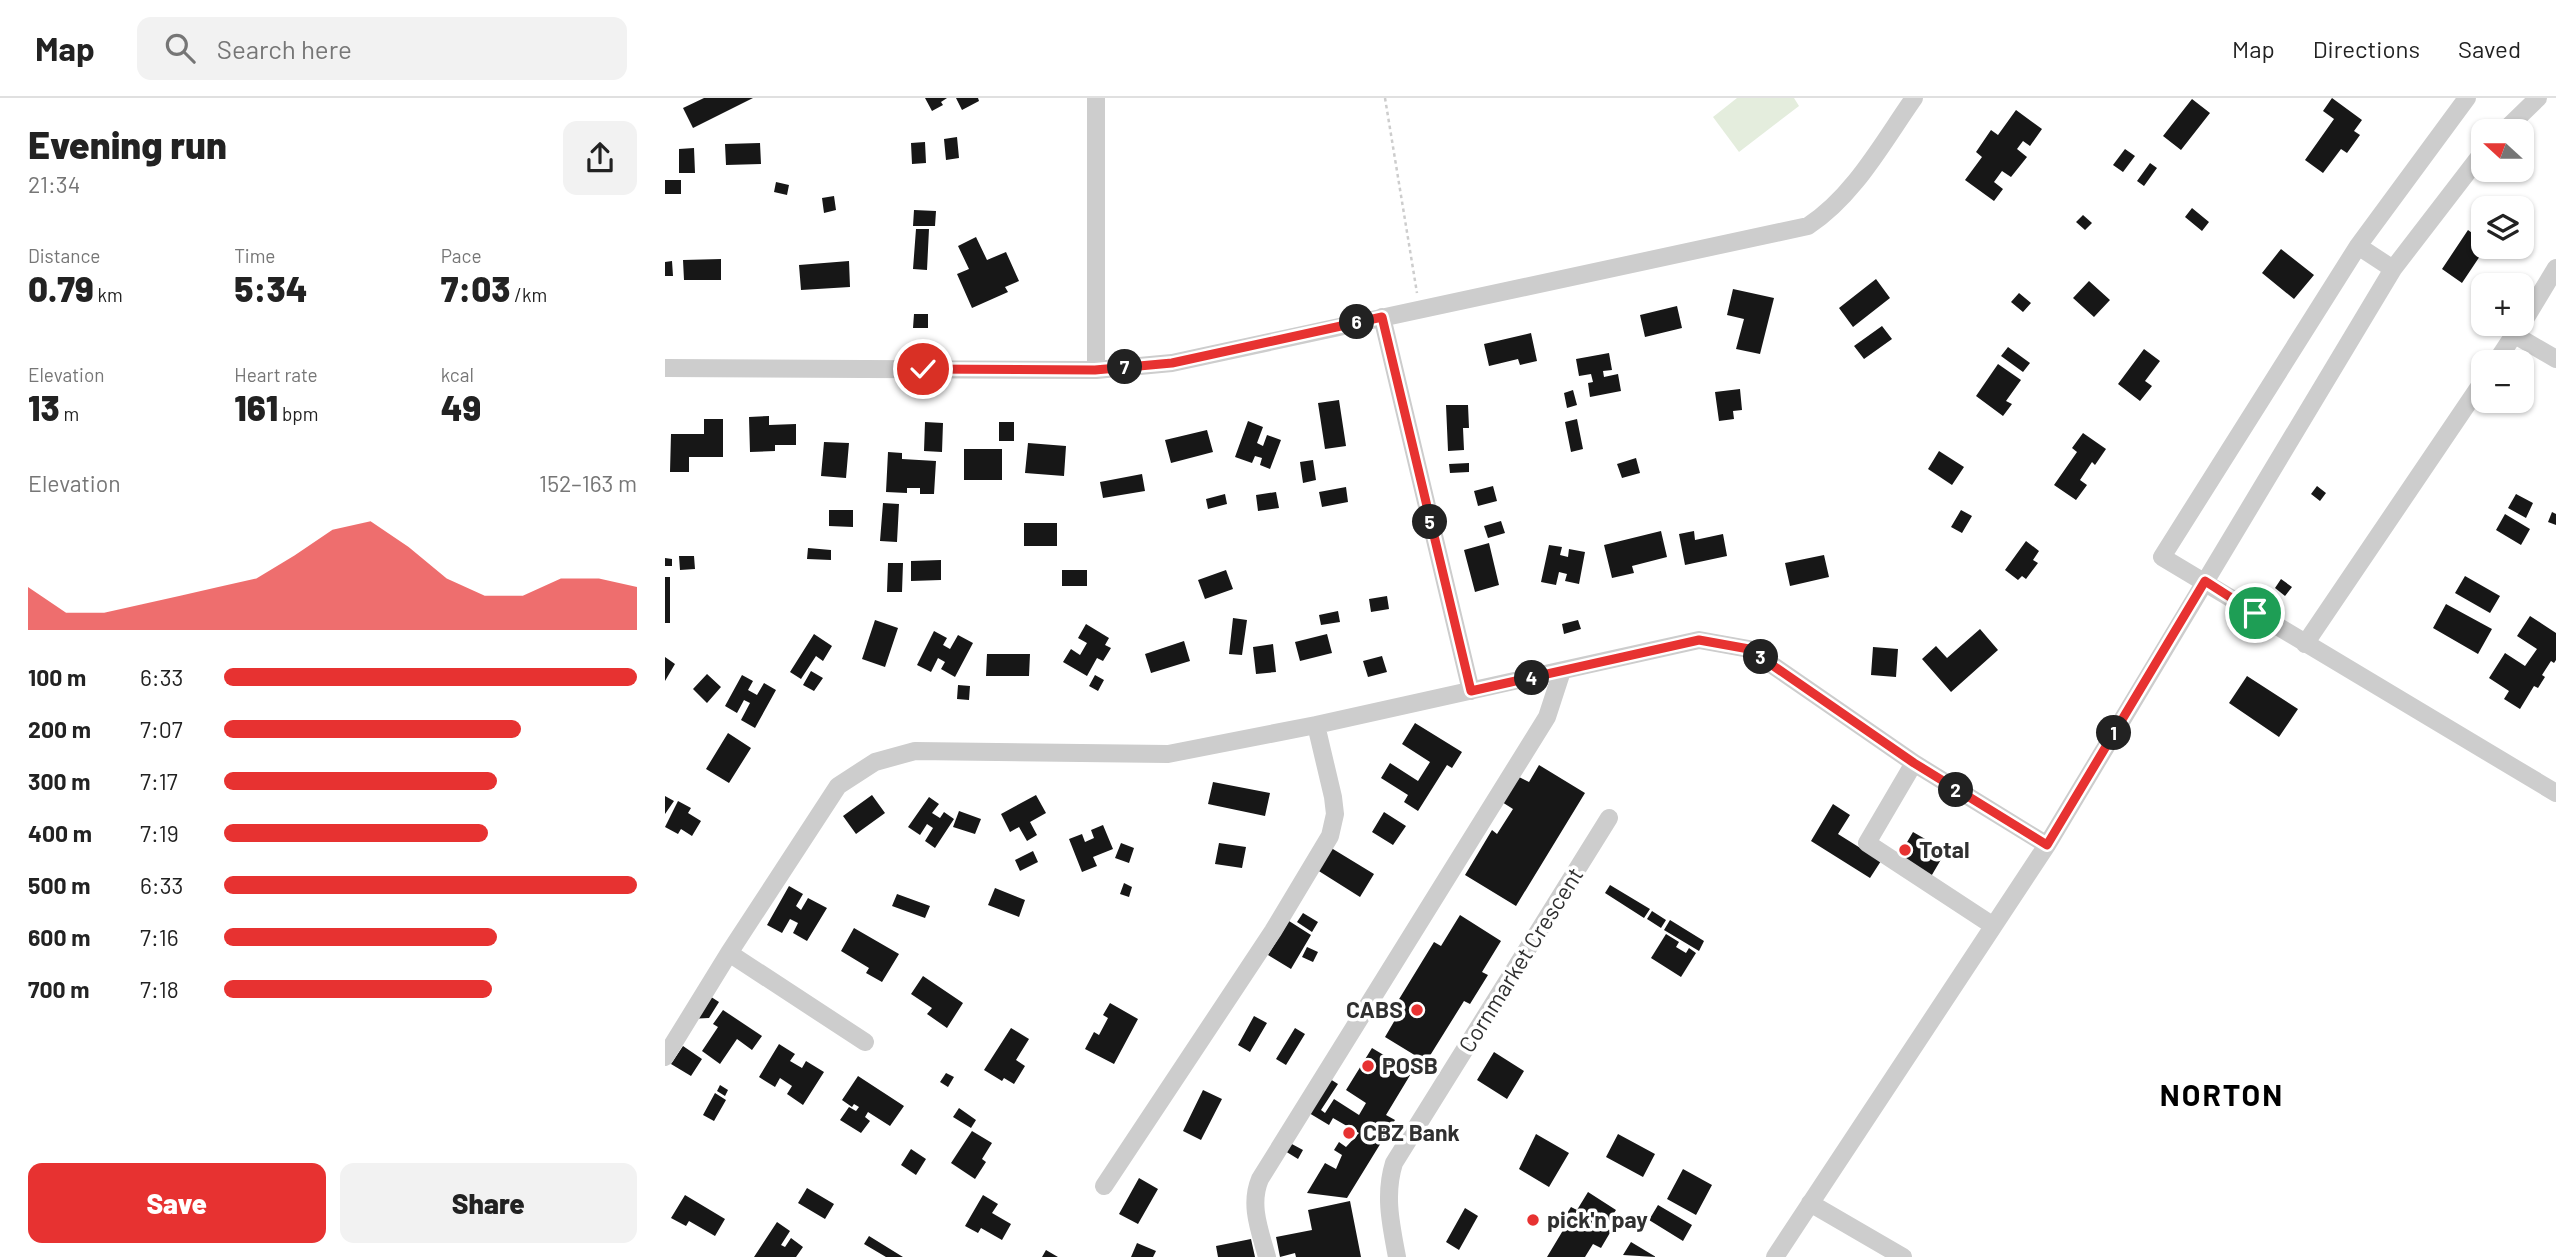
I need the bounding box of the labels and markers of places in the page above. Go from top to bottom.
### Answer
pin: 6 [1339,304,1375,340]
pin [893,339,953,399]
pin: 7 [1107,350,1142,384]
pin: 5 [1413,504,1447,540]
pin [2225,583,2285,643]
pin: 3 [1743,640,1779,674]
pin: 4 [1515,660,1549,696]
pin: 1 [2097,716,2131,750]
pin: 2 [1939,772,1973,808]
place label: Total [1919,835,1970,863]
marker: Total [1897,842,1913,858]
place label: CABS [1346,995,1403,1023]
marker: CABS [1409,1002,1425,1018]
place label: POSB [1382,1051,1438,1079]
marker: POSB [1360,1058,1376,1074]
place label: CBZ Bank [1363,1118,1460,1146]
marker: CBZ Bank [1341,1125,1357,1141]
place label: pick'n pay [1547,1205,1648,1233]
marker: pick'n pay [1525,1212,1541,1228]

